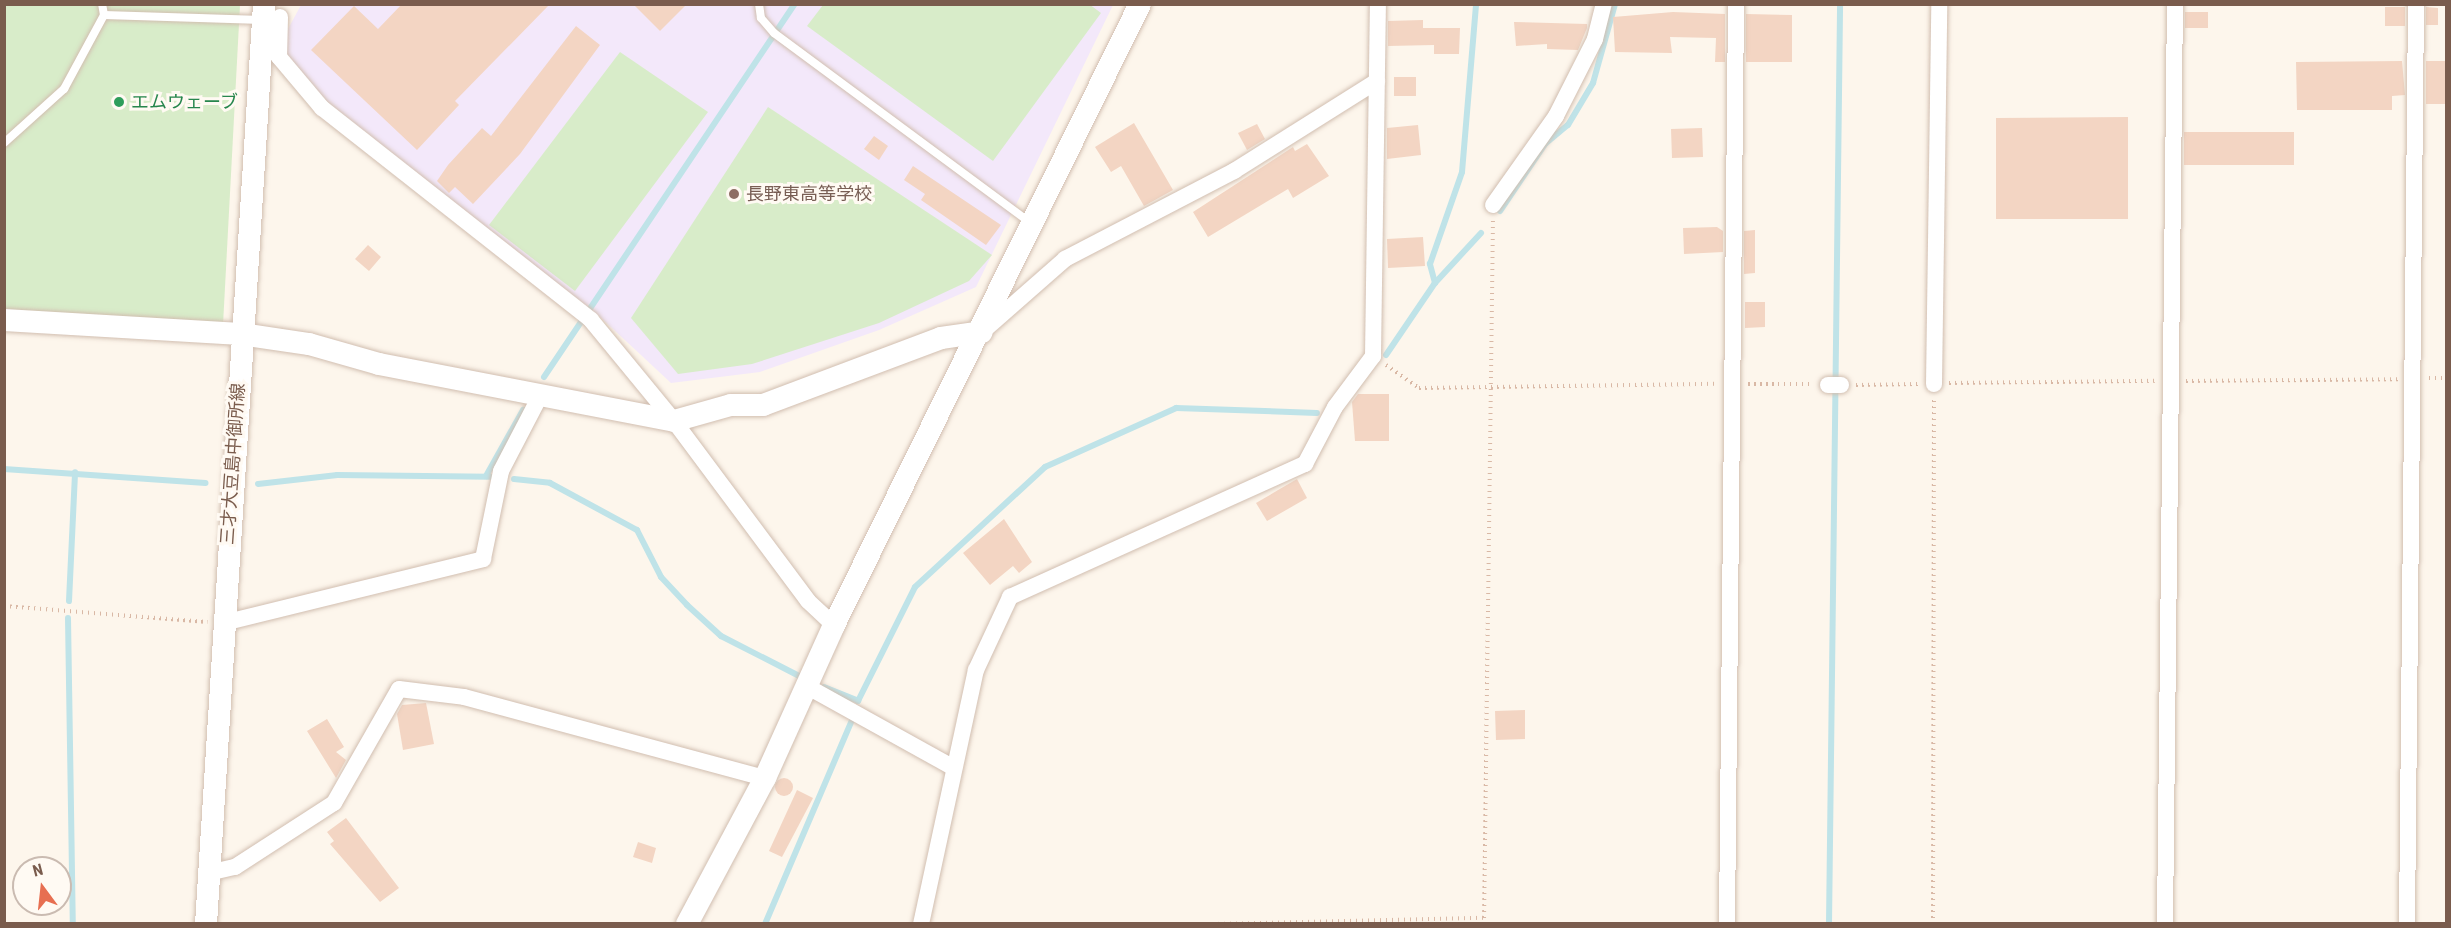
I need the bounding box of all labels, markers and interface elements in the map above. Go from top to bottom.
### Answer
place label: エムウェーブ [131,91,239,113]
marker: エムウェーブ [112,95,126,109]
place label: 長野東高等学校 [746,183,872,205]
marker: 長野東高等学校 [727,187,741,201]
street label: 三才大豆島中御所線 [217,382,249,546]
north arrow [12,856,72,916]
text: N [31,860,45,881]

